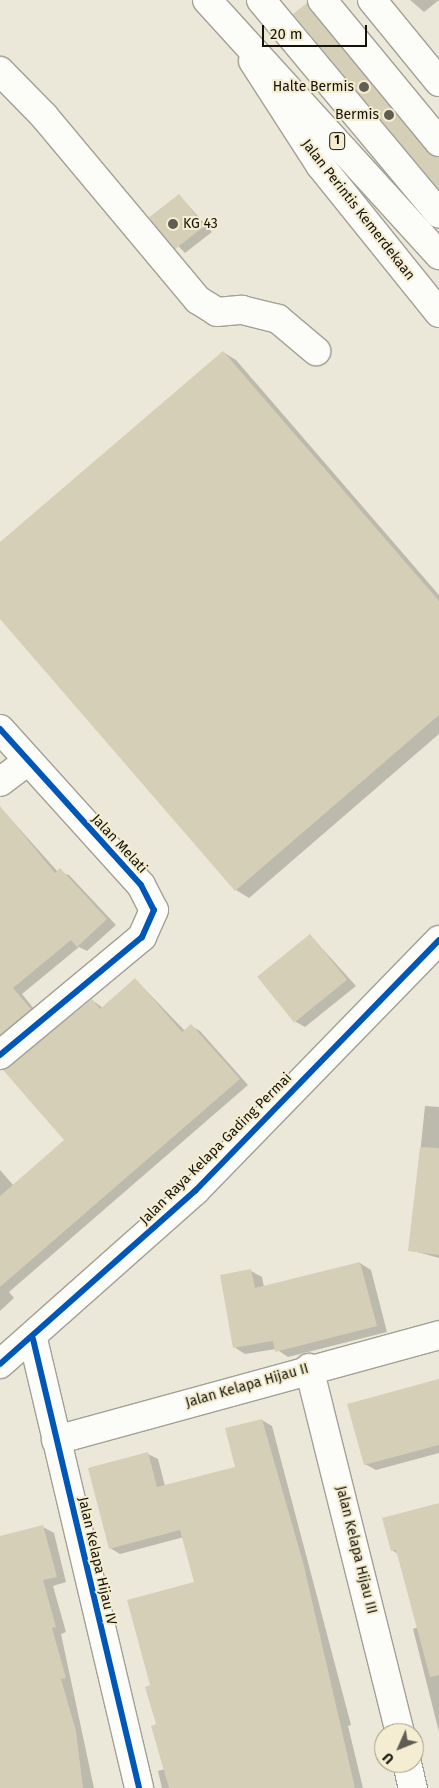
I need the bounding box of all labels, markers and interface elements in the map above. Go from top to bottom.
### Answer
scale bar [264,15,369,47]
text: 20 m [270,25,303,43]
place label: Halte Bermis [273,79,354,95]
marker: Halte Bermis [358,81,370,93]
place label: Bermis [335,107,379,123]
marker: Bermis [383,109,395,121]
road number: 1 [328,132,346,150]
street label: Jalan Perintis Kemerdekaan [298,136,418,284]
place label: KG 43 [183,216,218,232]
marker: KG 43 [167,218,179,230]
street label: Jalan Melati [87,811,151,877]
street label: Jalan Raya Kelapa Gading Permai [136,1069,296,1229]
street label: Jalan Kelapa Hijau II [184,1360,310,1412]
street label: Jalan Kelapa Hijau III [332,1484,380,1616]
street label: Jalan Kelapa Hijau IV [74,1495,120,1627]
north arrow [374,1723,424,1773]
text: U [379,1749,398,1767]

